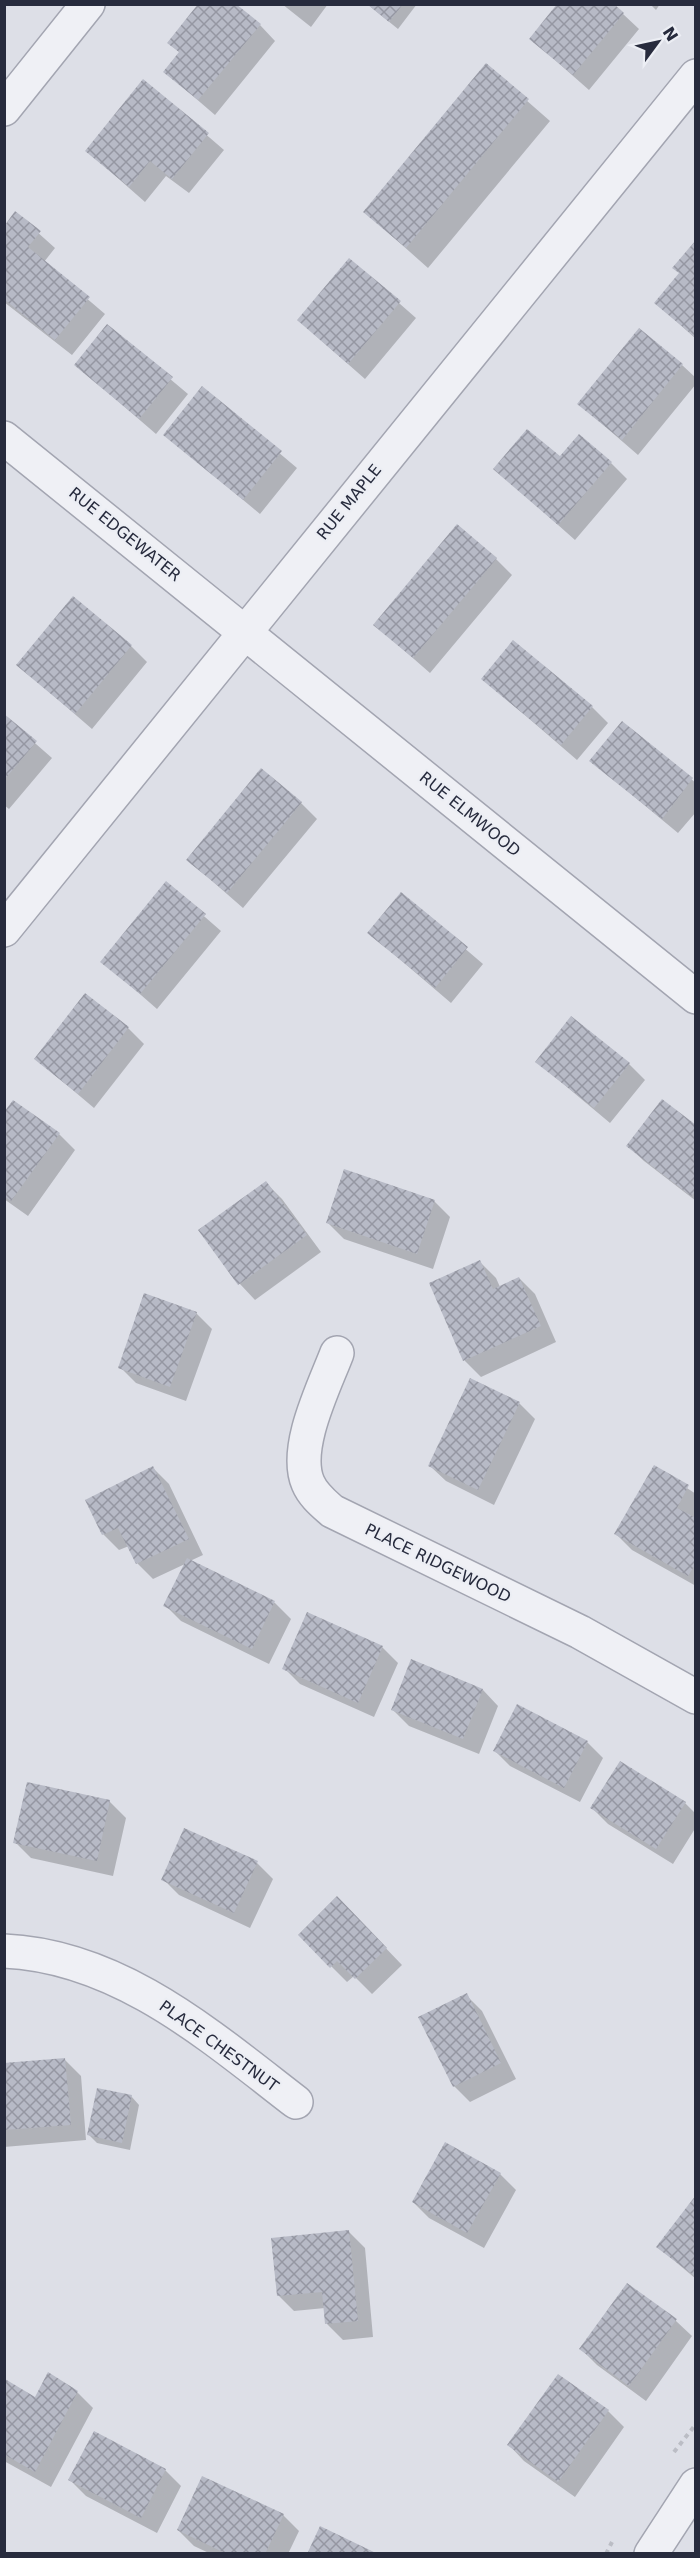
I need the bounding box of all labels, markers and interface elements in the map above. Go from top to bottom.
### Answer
north arrow [628,12,688,72]
text: N [659,23,682,45]
street label: RUE MAPLE [313,460,385,544]
street label: RUE EDGEWATER [65,483,185,585]
street label: RUE ELMWOOD [416,768,524,860]
street label: PLACE RIDGEWOOD [362,1519,514,1607]
street label: PLACE CHESTNUT [156,1996,282,2096]

